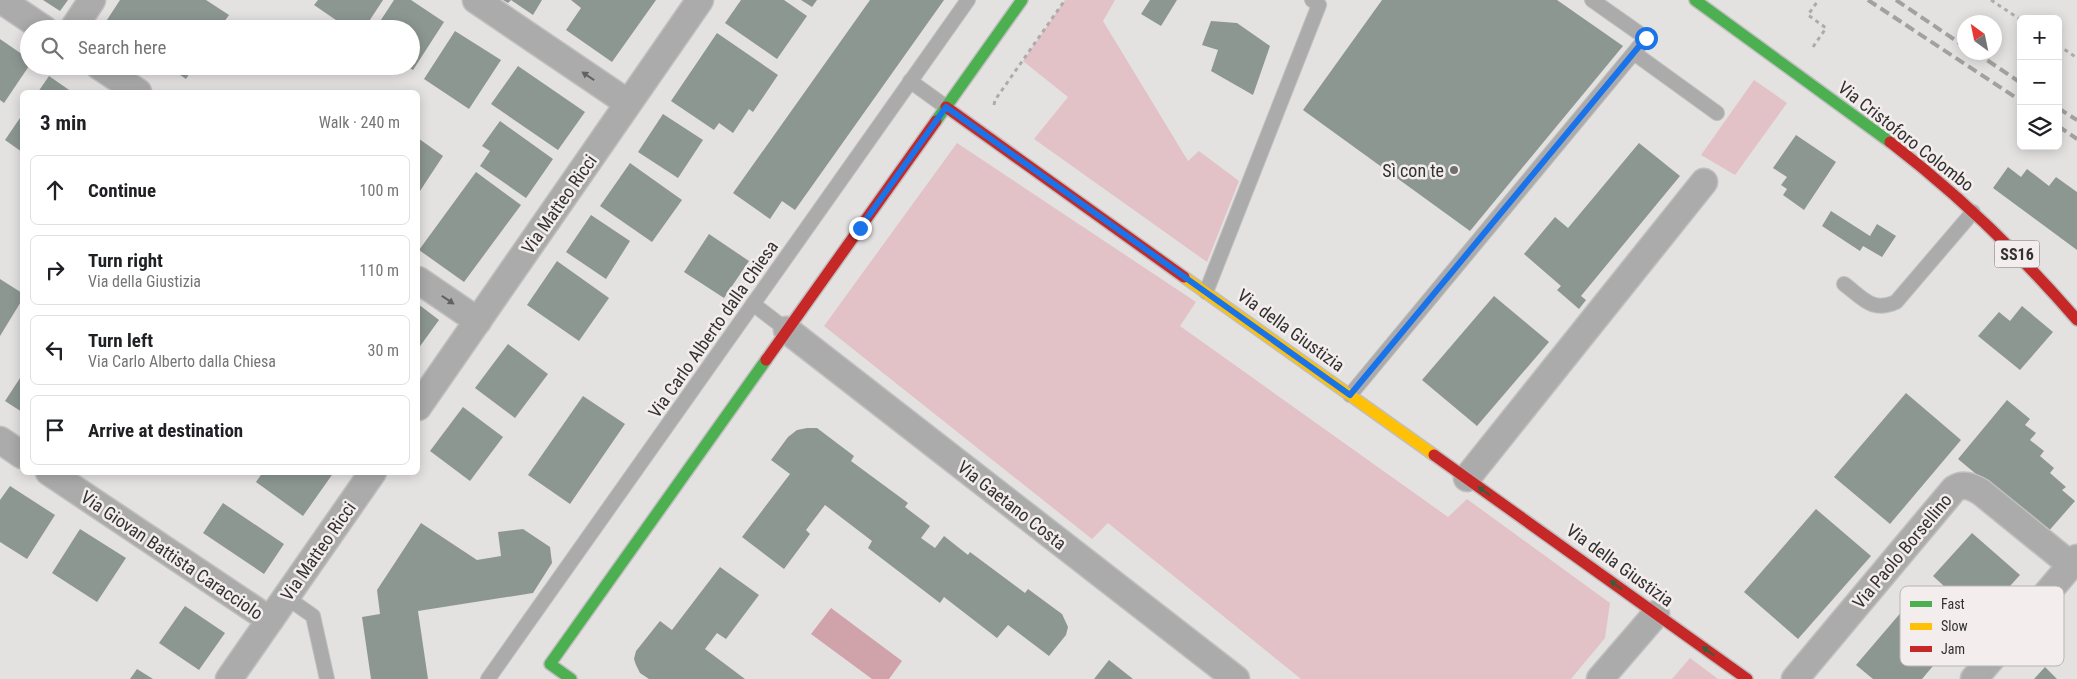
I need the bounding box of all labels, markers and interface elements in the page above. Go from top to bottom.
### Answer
north arrow [1957,15,2002,60]
map controls [2017,15,2062,150]
button: + [2017,15,2062,60]
search box [20,20,420,75]
route start [1635,27,1658,50]
icon: search [38,34,66,62]
text: Search here [78,36,166,59]
button: − [2017,60,2062,105]
one-way arrow [581,71,595,81]
street label: Via Cristoforo Colombo [1834,77,1978,195]
button: layers [2017,105,2062,150]
text: 3 min [40,111,87,135]
text: Walk · 240 m [319,113,400,132]
street label: Via Matteo Ricci [517,151,601,257]
place label: Sì con te [1382,160,1444,181]
marker: Sì con te [1448,164,1460,176]
icon: ahead [41,176,69,204]
text: Continue [88,179,156,202]
text: 100 m [360,181,399,200]
route end [849,217,872,240]
street label: Via Carlo Alberto dalla Chiesa [644,236,782,422]
road number: SS16 [1994,240,2040,268]
text: Turn right [88,249,163,272]
icon: right [41,256,69,284]
text: 110 m [360,261,399,280]
text: Via della Giustizia [88,272,201,291]
street label: Via della Giustizia [1233,284,1349,376]
one-way arrow [441,295,454,305]
text: Turn left [88,329,153,352]
icon: left [41,336,69,364]
text: 30 m [367,341,399,360]
text: Via Carlo Alberto dalla Chiesa [88,352,276,371]
icon: arrive [41,416,69,444]
text: Arrive at destination [88,419,243,442]
street label: Via Gaetano Costa [954,456,1070,554]
street label: Via Giovan Battista Caracciolo [77,486,267,624]
one-way arrow [1477,486,1491,496]
street label: Via Paolo Borsellino [1848,489,1956,613]
street label: Via Matteo Ricci [276,498,360,604]
street label: Via della Giustizia [1562,519,1678,611]
one-way arrow [1609,580,1623,590]
legend [1900,586,2064,666]
text: Fast [1941,596,1965,612]
text: Slow [1941,618,1968,634]
text: Jam [1941,641,1965,657]
one-way arrow [1701,646,1714,656]

